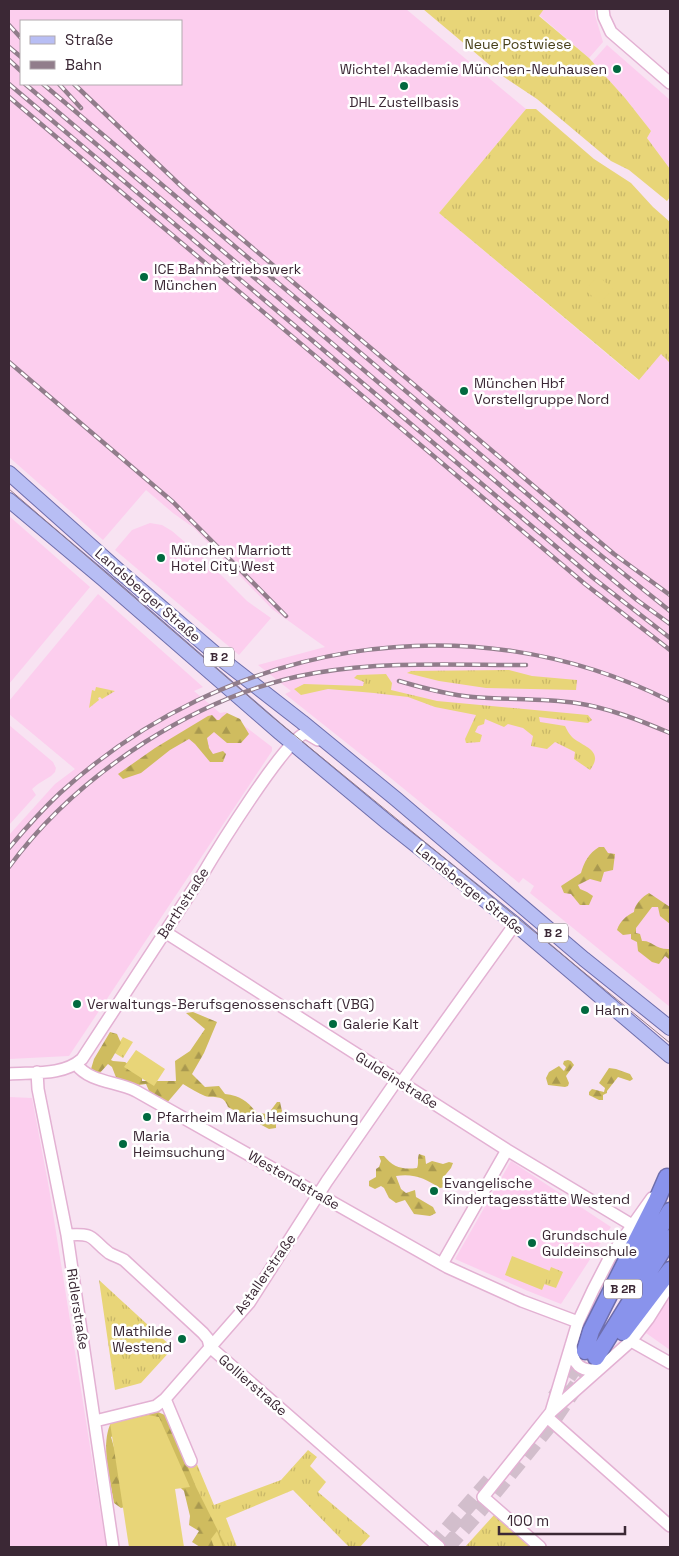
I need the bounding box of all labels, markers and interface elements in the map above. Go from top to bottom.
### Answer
legend [20,20,182,85]
text: Straße [65,30,114,49]
park label: Neue Postwiese [464,35,572,53]
text: Bahn [65,55,102,74]
place label: Wichtel Akademie München-Neuhausen [340,60,607,78]
marker: Wichtel Akademie München-Neuhausen [611,63,623,75]
marker: DHL Zustellbasis [398,80,410,92]
place label: DHL Zustellbasis [349,93,459,111]
place label: ICE Bahnbetriebswerk München [154,260,302,294]
marker: ICE Bahnbetriebswerk München [138,271,150,283]
place label: München Hbf Vorstellgruppe Nord [474,374,609,408]
marker: München Hbf Vorstellgruppe Nord [458,385,470,397]
place label: München Marriott Hotel City West [171,541,291,575]
street label: Landsberger Straße [91,544,205,646]
marker: München Marriott Hotel City West [155,552,167,564]
road number: B 2 [204,648,234,666]
street label: Landsberger Straße [412,840,528,938]
street label: Barthstraße [153,864,213,942]
road number: B 2 [538,924,568,942]
place label: Verwaltungs-Berufsgenossenschaft (VBG) [87,995,374,1013]
marker: Verwaltungs-Berufsgenossenschaft (VBG) [71,998,83,1010]
place label: Hahn [595,1001,629,1019]
marker: Hahn [579,1004,591,1016]
place label: Galerie Kalt [343,1015,419,1033]
marker: Galerie Kalt [327,1018,339,1030]
street label: Guldeinstraße [352,1047,442,1113]
place label: Pfarrheim Maria Heimsuchung [157,1108,358,1126]
marker: Pfarrheim Maria Heimsuchung [141,1111,153,1123]
place label: Maria Heimsuchung [133,1127,225,1161]
marker: Maria Heimsuchung [117,1138,129,1150]
street label: Westendstraße [245,1146,343,1214]
place label: Evangelische Kindertagesstätte Westend [444,1174,630,1208]
marker: Evangelische Kindertagesstätte Westend [428,1185,440,1197]
place label: Grundschule Guldeinschule [542,1226,637,1260]
street label: Astallerstraße [230,1230,300,1318]
marker: Grundschule Guldeinschule [526,1237,538,1249]
street label: Ridlerstraße [63,1267,93,1351]
road number: B 2R [604,1280,642,1298]
place label: Mathilde Westend [112,1322,172,1356]
marker: Mathilde Westend [176,1333,188,1345]
street label: Gollierstraße [215,1350,291,1420]
scale bar [499,1504,625,1536]
text: 100 m [507,1511,549,1530]

